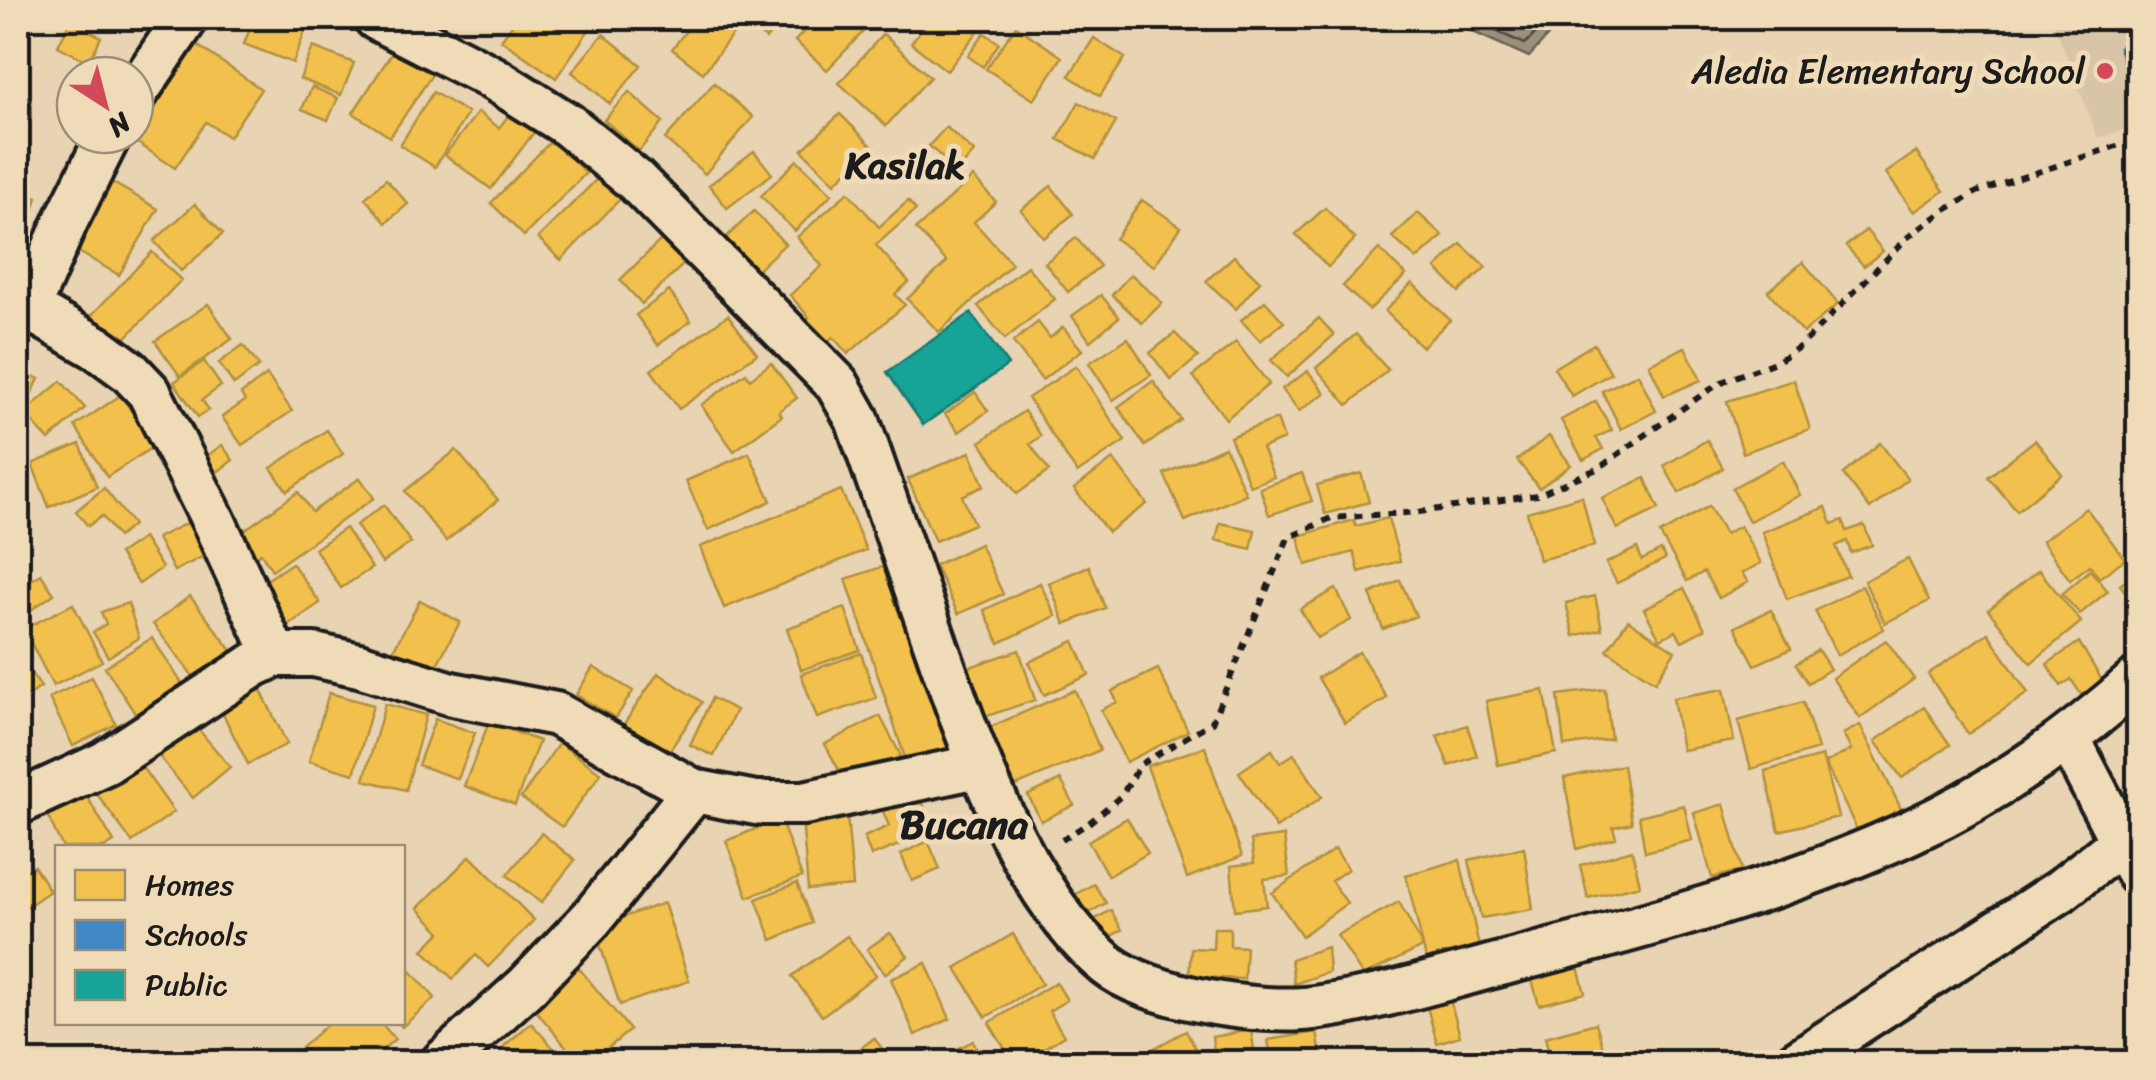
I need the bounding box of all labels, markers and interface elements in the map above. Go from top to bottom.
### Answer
place label: Aledia Elementary School [1691,40,2086,102]
north arrow [55,55,155,155]
marker: Aledia Elementary School [2094,60,2116,82]
text: N [97,99,142,151]
district label: Kasilak [844,132,965,199]
district label: Bucana [900,789,1029,860]
legend [55,845,405,1025]
text: Homes [145,858,234,912]
text: Schools [145,908,248,962]
text: Public [145,958,228,1012]

